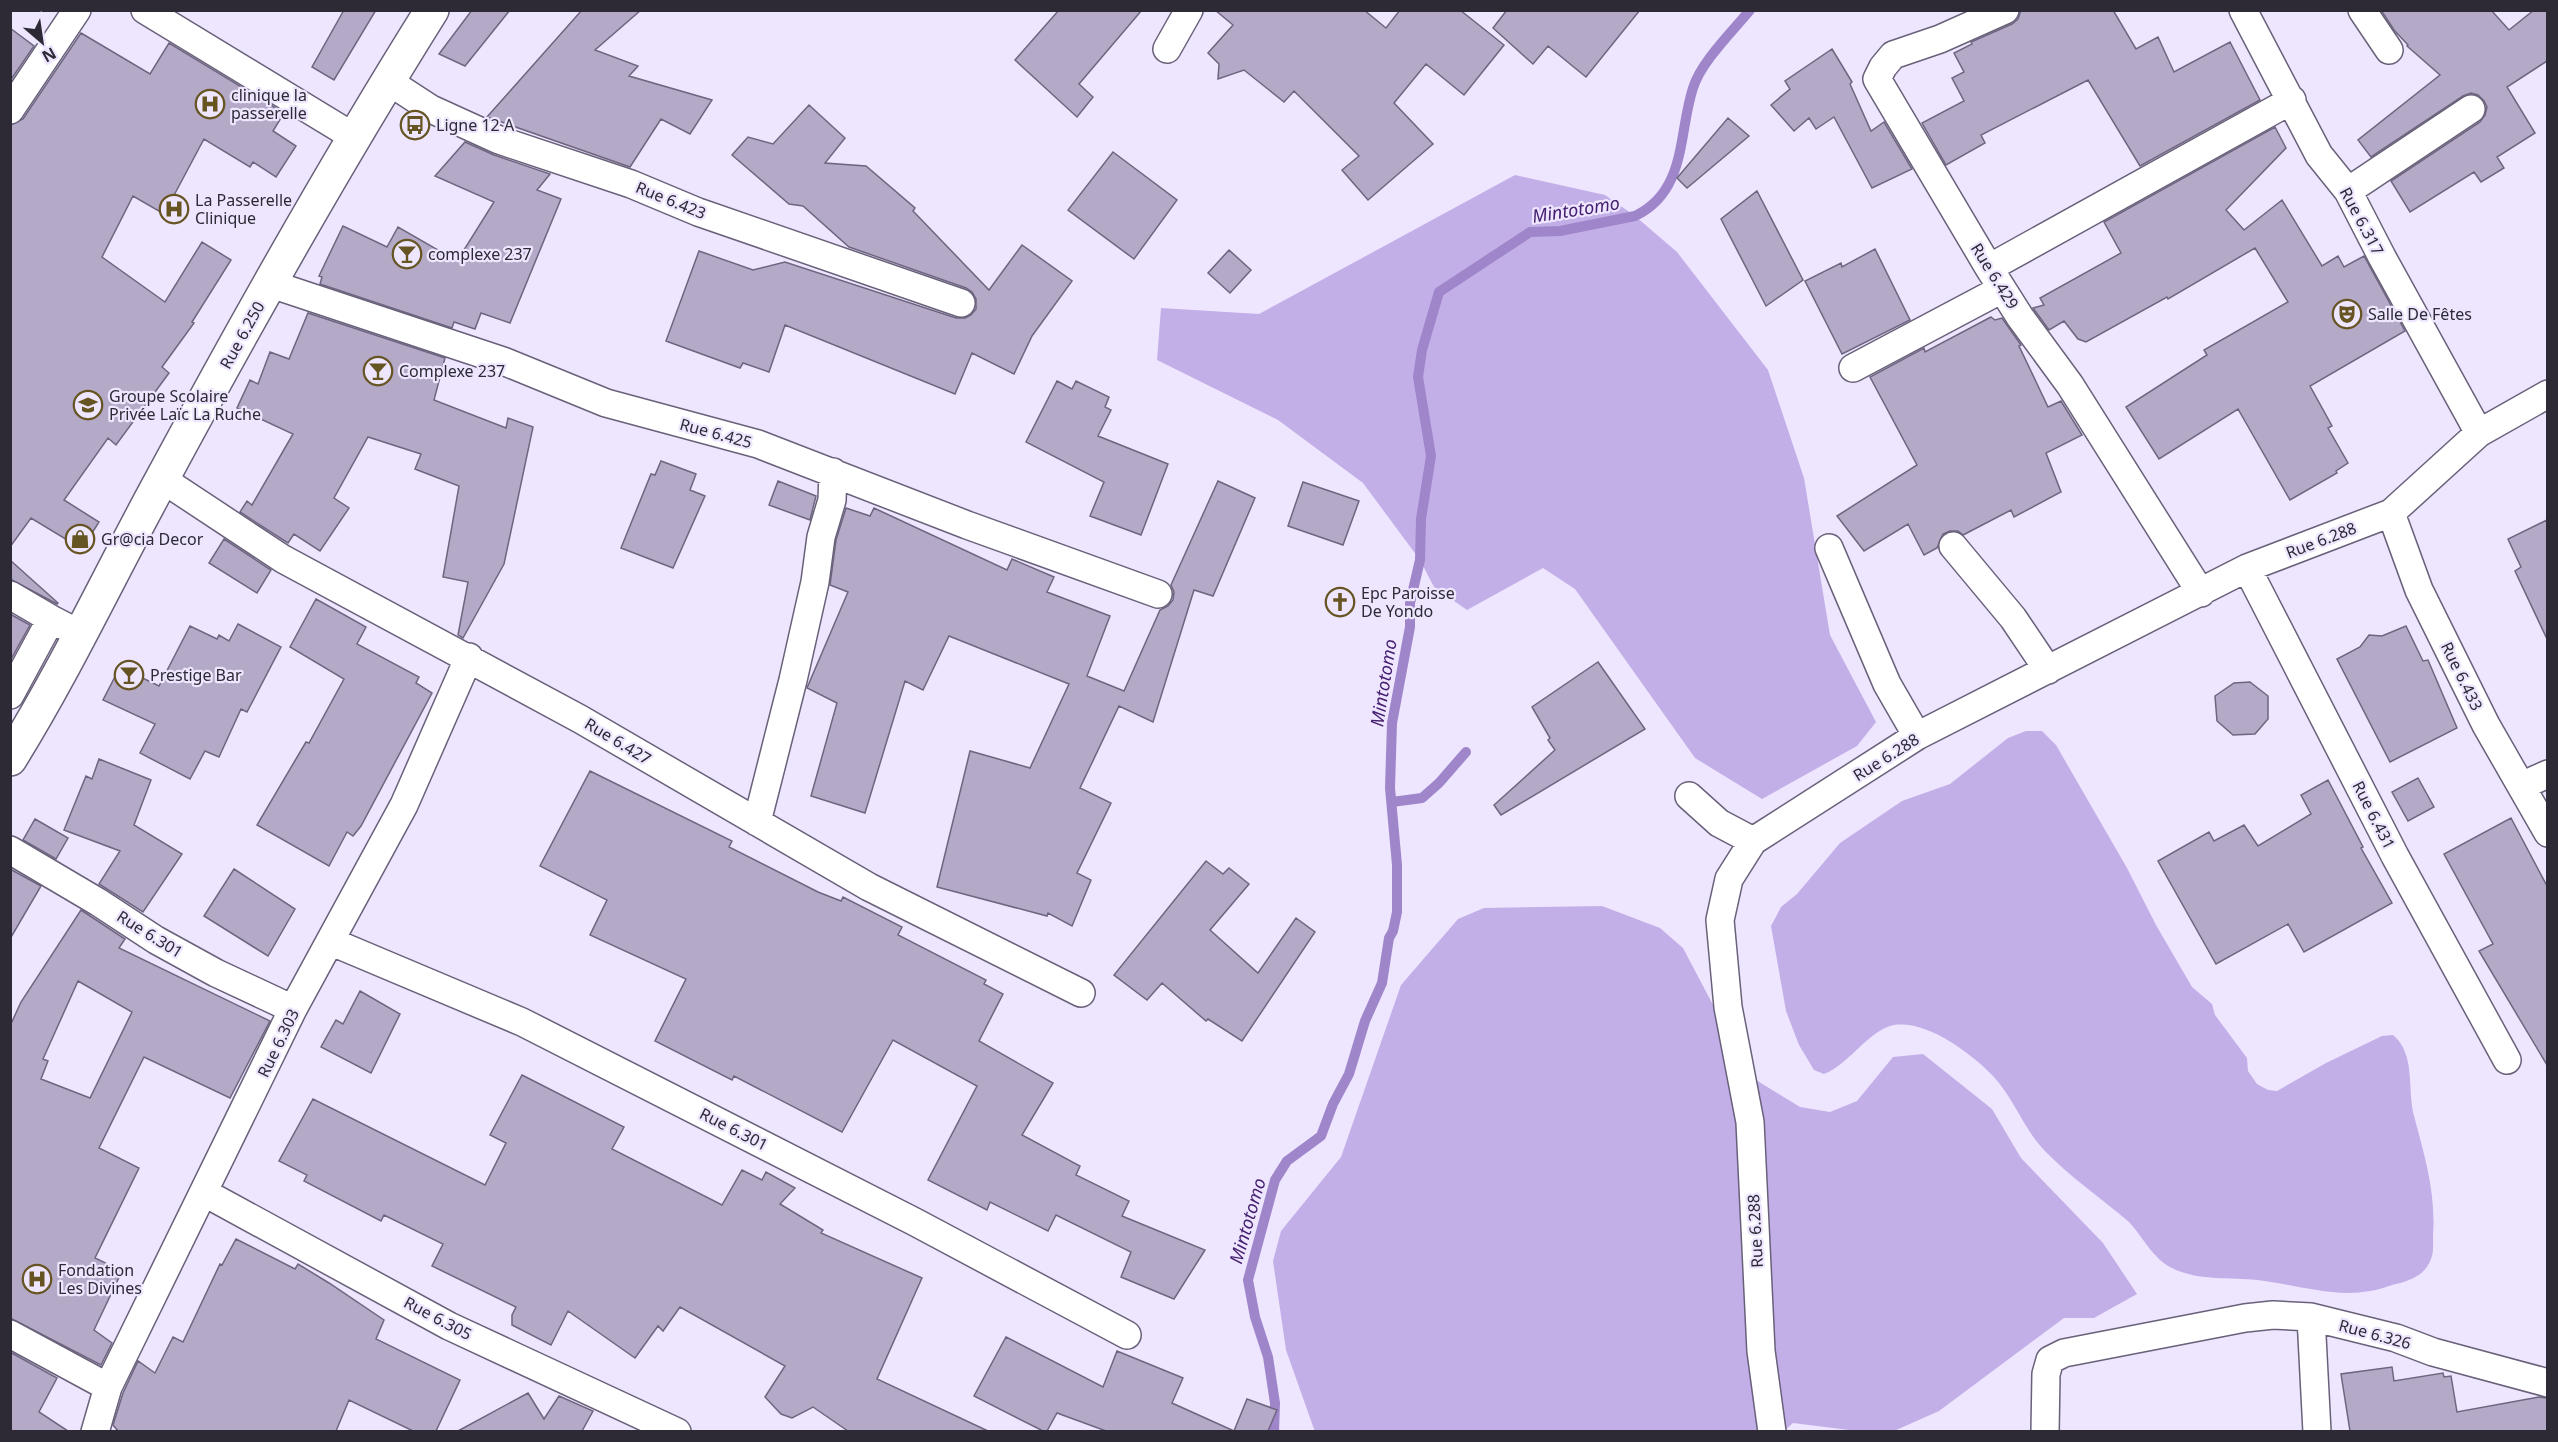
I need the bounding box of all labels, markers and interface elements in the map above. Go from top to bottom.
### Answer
north arrow [12,12,72,72]
text: N [38,42,60,68]
place label: clinique la passerelle [231,84,307,124]
hospital icon: clinique la passerelle [194,88,226,120]
bus stop icon: Ligne 12 A [399,109,431,141]
place label: Ligne 12 A [436,114,515,136]
street label: Rue 6.423 [633,176,709,224]
street label: Rue 6.317 [2335,183,2389,259]
place label: La Passerelle Clinique [195,189,292,229]
water label: Mintotomo [1530,190,1621,228]
hospital icon: La Passerelle Clinique [158,193,190,225]
bar icon: complexe 237 [391,238,423,270]
street label: Rue 6.429 [1966,239,2024,313]
place label: complexe 237 [428,243,532,265]
street label: Rue 6.250 [214,297,270,373]
theatre icon: Salle De Fêtes [2331,298,2363,330]
place label: Salle De Fêtes [2368,303,2472,325]
bar icon: Complexe 237 [362,355,394,387]
place label: Complexe 237 [399,360,505,382]
place label: Groupe Scolaire Privée Laïc La Ruche [109,385,261,425]
school or university icon: Groupe Scolaire Privée Laïc La Ruche [72,389,104,421]
street label: Rue 6.425 [677,413,755,453]
street label: Rue 6.288 [2283,516,2359,564]
shop icon: Gr@cia Decor [64,523,96,555]
place label: Gr@cia Decor [101,528,204,550]
place label: Epc Paroisse De Yondo [1361,582,1455,622]
church icon: Epc Paroisse De Yondo [1324,586,1356,618]
water label: Mintotomo [1364,637,1402,728]
street label: Rue 6.433 [2436,638,2488,714]
bar icon: Prestige Bar [113,659,145,691]
place label: Prestige Bar [150,664,242,686]
street label: Rue 6.427 [581,713,655,769]
street label: Rue 6.288 [1849,728,1923,786]
street label: Rue 6.431 [2347,777,2401,853]
street label: Rue 6.301 [113,905,187,963]
street label: Rue 6.303 [252,1005,304,1081]
street label: Rue 6.301 [696,1102,772,1156]
water label: Mintotomo [1223,1175,1271,1266]
street label: Rue 6.288 [1742,1194,1768,1268]
place label: Fondation Les Divines [58,1259,142,1299]
hospital icon: Fondation Les Divines [21,1263,53,1295]
street label: Rue 6.305 [400,1291,476,1345]
street label: Rue 6.326 [2336,1314,2414,1354]

